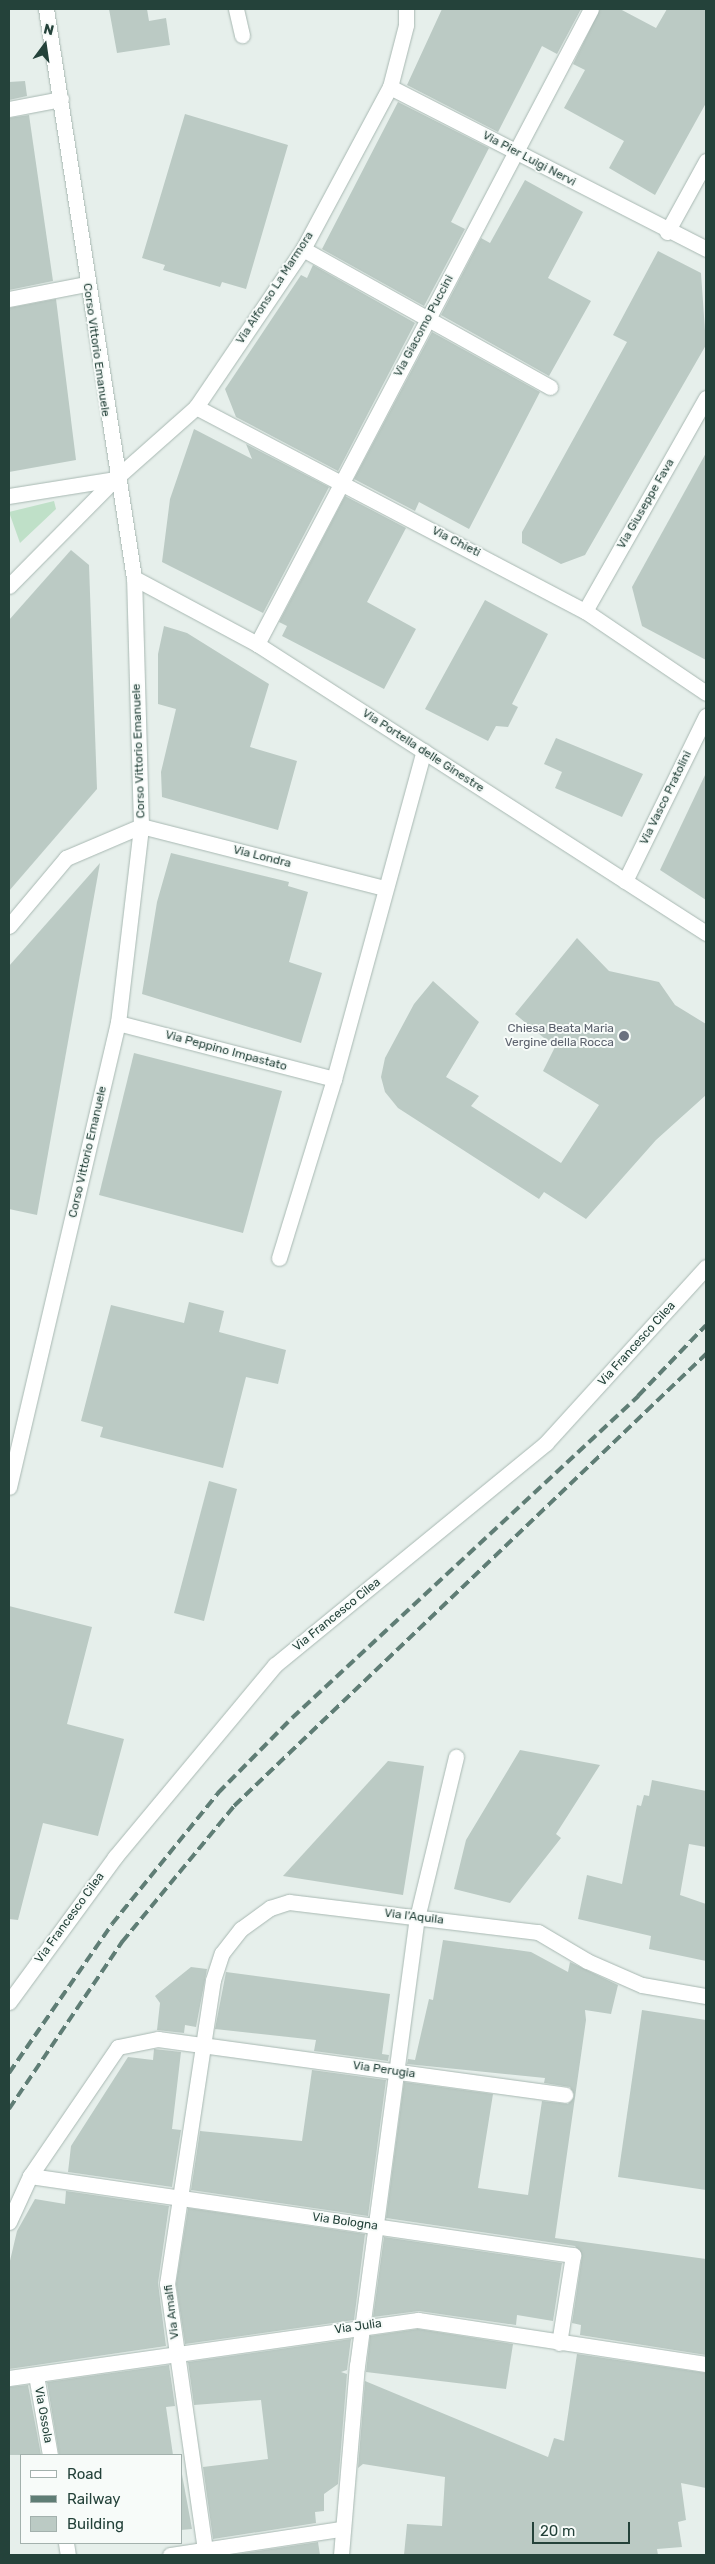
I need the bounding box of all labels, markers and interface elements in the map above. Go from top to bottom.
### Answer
north arrow [20,20,70,70]
text: N [42,20,56,39]
street label: Via Pier Luigi Nervi [480,128,578,190]
street label: Via Alfonso La Marmora [233,229,317,347]
street label: Via Giacomo Puccini [391,273,457,379]
street label: Corso Vittorio Emanuele [79,282,113,418]
street label: Via Giuseppe Fava [614,456,678,552]
street label: Via Chieti [429,524,483,560]
street label: Corso Vittorio Emanuele [129,683,149,819]
street label: Via Portella delle Ginestre [359,706,487,796]
street label: Via Vasco Pratolini [637,749,695,847]
street label: Via Londra [231,843,293,871]
place label: Chiesa Beata Maria Vergine della Rocca [505,1022,614,1050]
street label: Via Peppino Impastato [163,1028,289,1074]
marker: Chiesa Beata Maria Vergine della Rocca [618,1030,630,1042]
street label: Corso Vittorio Emanuele [66,1085,110,1219]
street label: Via Francesco Cilea [595,1299,679,1389]
street label: Via Francesco Cilea [290,1575,384,1655]
street label: Via Francesco Cilea [32,1870,108,1966]
street label: Via l'Aquila [383,1906,445,1928]
street label: Via Perugia [352,2058,416,2082]
street label: Via Bologna [311,2210,379,2234]
street label: Via Amalfi [161,2284,183,2340]
street label: Via Julia [333,2317,383,2337]
street label: Via Ossola [31,2386,55,2444]
legend [20,2454,182,2544]
text: Road [67,2465,103,2483]
text: Railway [67,2490,121,2508]
scale bar [535,2512,632,2544]
text: Building [67,2515,124,2533]
text: 20 m [540,2522,575,2540]

